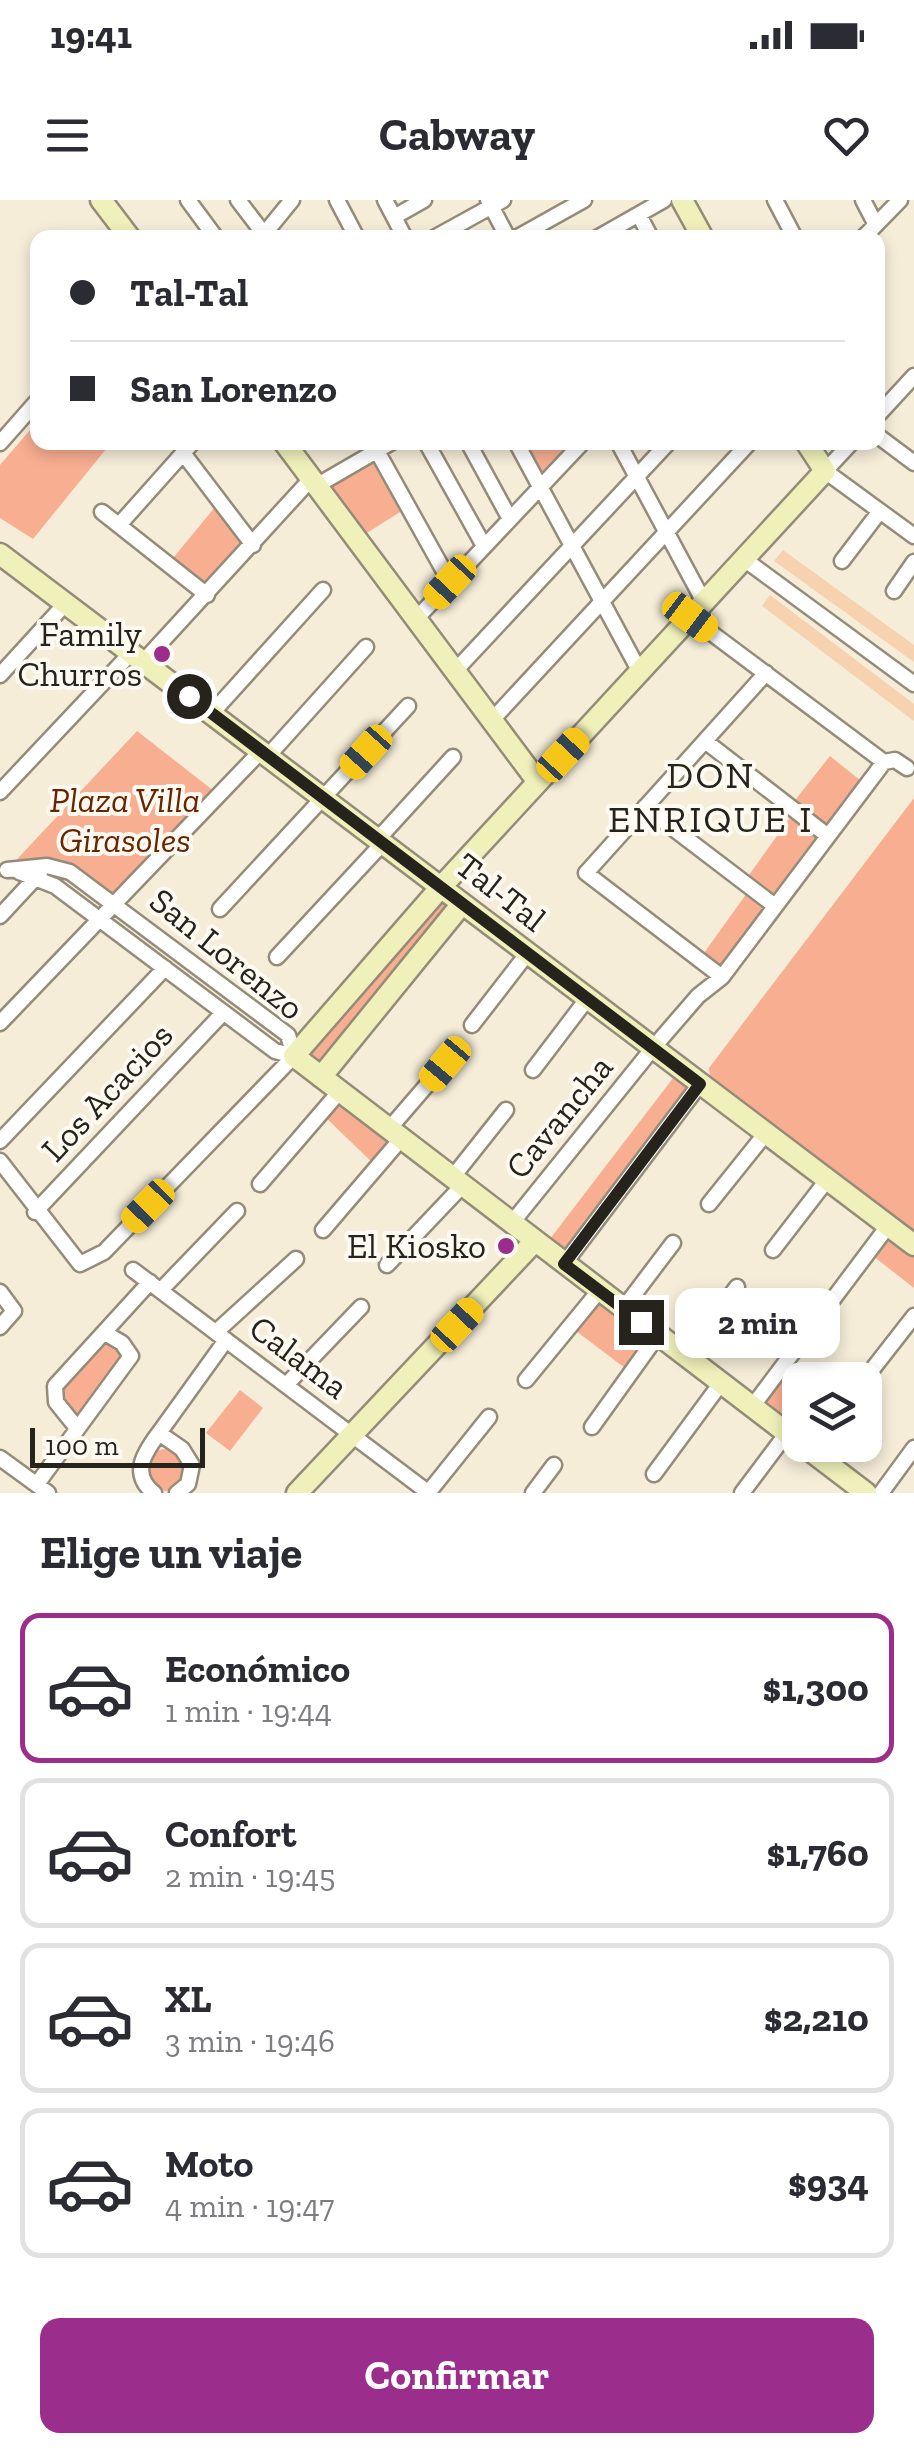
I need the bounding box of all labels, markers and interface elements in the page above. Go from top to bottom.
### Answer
text: 19:41 [50,12,132,58]
icon: menu [40,108,95,163]
text: Cabway [379,108,535,162]
icon: heart [819,108,874,163]
text: Tal-Tal [130,270,248,316]
text: San Lorenzo [130,366,337,412]
car [419,550,481,614]
car [657,587,723,647]
place label: Family Churros [17,613,142,695]
marker: Family Churros [151,643,173,665]
route start [167,674,212,719]
car [335,720,397,784]
car [532,723,594,787]
district label: DON ENRIQUE I [608,752,814,842]
park label: Plaza Villa Girasoles [50,779,200,861]
street label: Tal-Tal [448,844,554,940]
street label: San Lorenzo [142,879,312,1029]
street label: Los Acacios [32,1014,182,1170]
car [414,1031,476,1097]
street label: Cavancha [497,1047,621,1187]
car [116,1174,180,1238]
place label: El Kiosko [347,1225,486,1267]
marker: El Kiosko [495,1235,517,1257]
callout: 2 min [676,1287,841,1357]
car [426,1293,488,1357]
route end [619,1300,664,1345]
text: 2 min [718,1304,797,1342]
street label: Calama [241,1306,357,1408]
map controls [782,1362,882,1462]
button: layers [782,1362,882,1462]
scale bar [30,1423,205,1468]
text: 100 m [45,1429,119,1462]
text: Elige un viaje [40,1526,302,1580]
icon: car [45,1643,135,1733]
text: Económico [165,1646,350,1692]
text: $1,300 [763,1665,869,1711]
text: 1 min · 19:44 [165,1692,332,1730]
icon: car [45,1808,135,1898]
text: Confort [165,1811,296,1857]
text: $1,760 [767,1830,869,1876]
text: 2 min · 19:45 [165,1857,335,1895]
icon: car [45,1973,135,2063]
text: XL [165,1976,212,2022]
text: $2,210 [764,1995,869,2041]
text: 3 min · 19:46 [165,2022,335,2060]
icon: car [45,2138,135,2228]
text: Moto [165,2141,253,2187]
text: $934 [788,2160,869,2206]
text: 4 min · 19:47 [165,2187,334,2225]
button: Confirmar [40,2318,874,2433]

